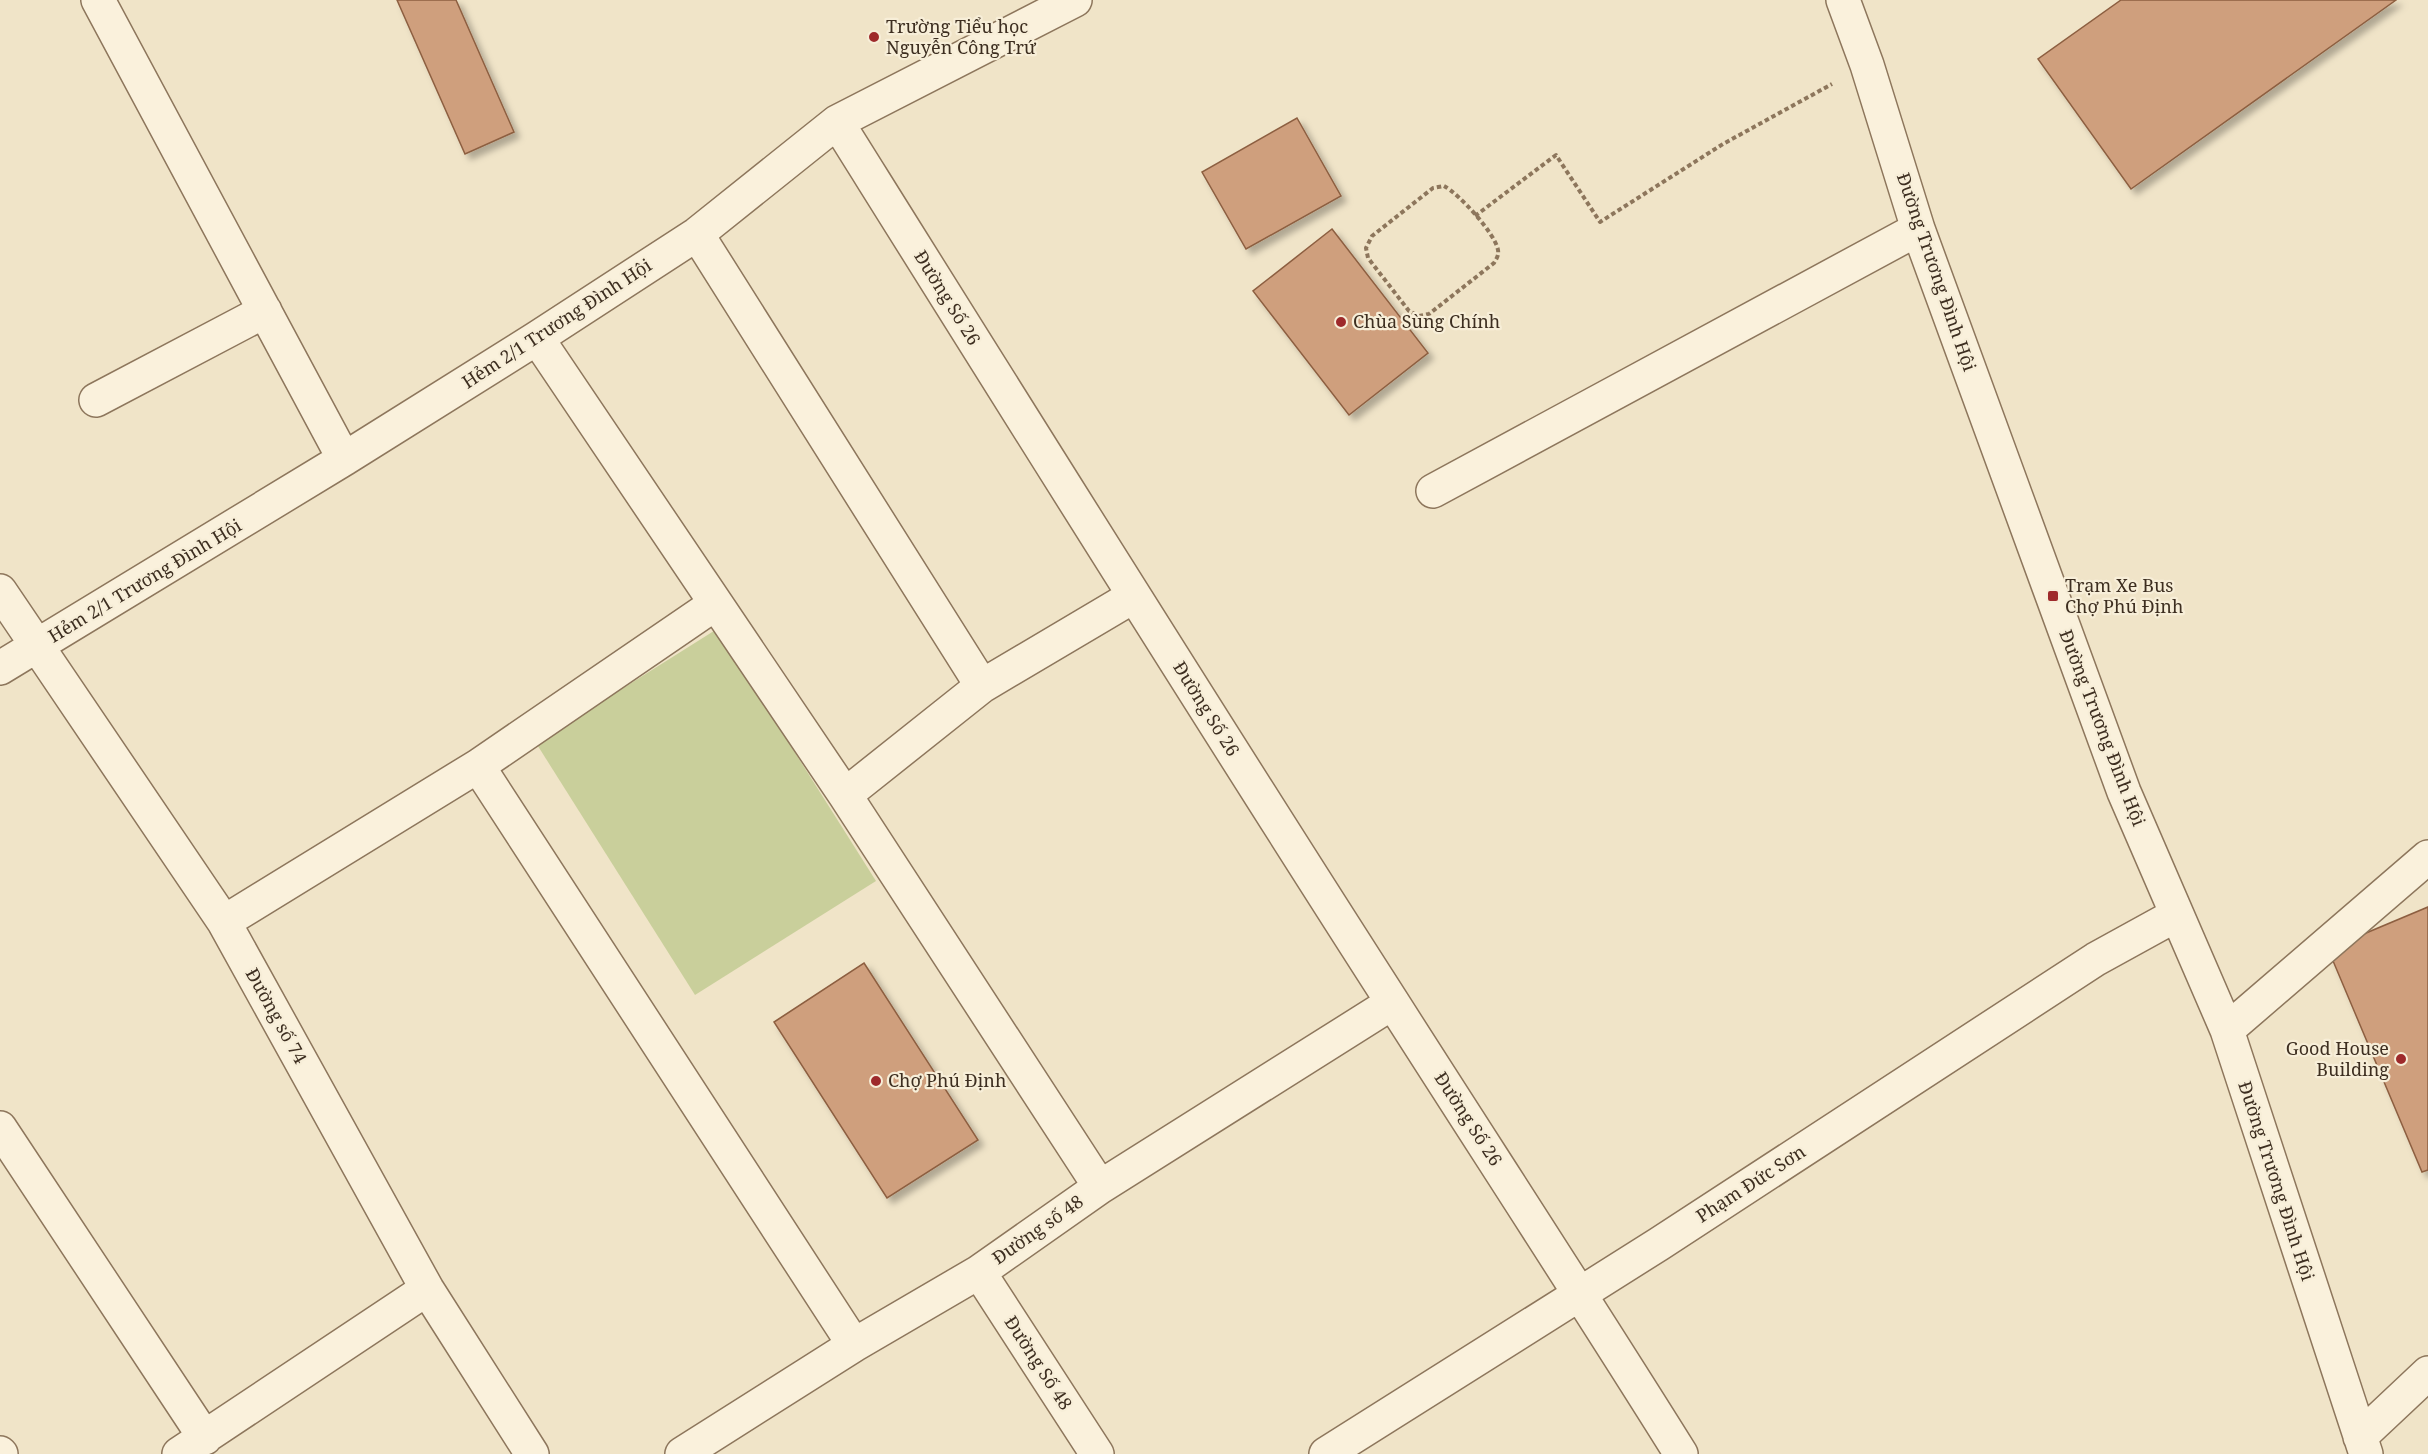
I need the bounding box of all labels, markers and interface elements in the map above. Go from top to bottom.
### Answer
place label: Trường Tiểu học Nguyễn Công Trứ [886,14,1037,59]
marker: Trường Tiểu học Nguyễn Công Trứ [867,30,881,44]
street label: Đường Trương Đình Hội [1892,169,1982,374]
street label: Đường Số 26 [909,246,987,349]
street label: Hẻm 2/1 Trương Đình Hội [457,253,656,394]
place label: Chùa Sùng Chính [1353,309,1500,333]
marker: Chùa Sùng Chính [1334,315,1348,329]
street label: Hẻm 2/1 Trương Đình Hội [43,513,246,647]
place label: Trạm Xe Bus Chợ Phú Định [2065,573,2183,618]
marker: Trạm Xe Bus Chợ Phú Định [2046,589,2060,603]
street label: Đường Trương Đình Hội [2054,626,2152,829]
street label: Đường Số 26 [1168,657,1246,760]
street label: Đường số 74 [241,963,313,1068]
place label: Good House Building [2286,1036,2389,1081]
marker: Good House Building [2394,1052,2408,1066]
street label: Đường Số 26 [1430,1067,1508,1170]
place label: Chợ Phú Định [888,1068,1006,1092]
marker: Chợ Phú Định [869,1074,883,1088]
street label: Đường Trương Đình Hội [2233,1078,2321,1284]
street label: Phạm Đức Sơn [1691,1139,1810,1227]
street label: Đường số 48 [987,1189,1088,1269]
street label: Đường Số 48 [1000,1311,1078,1414]

